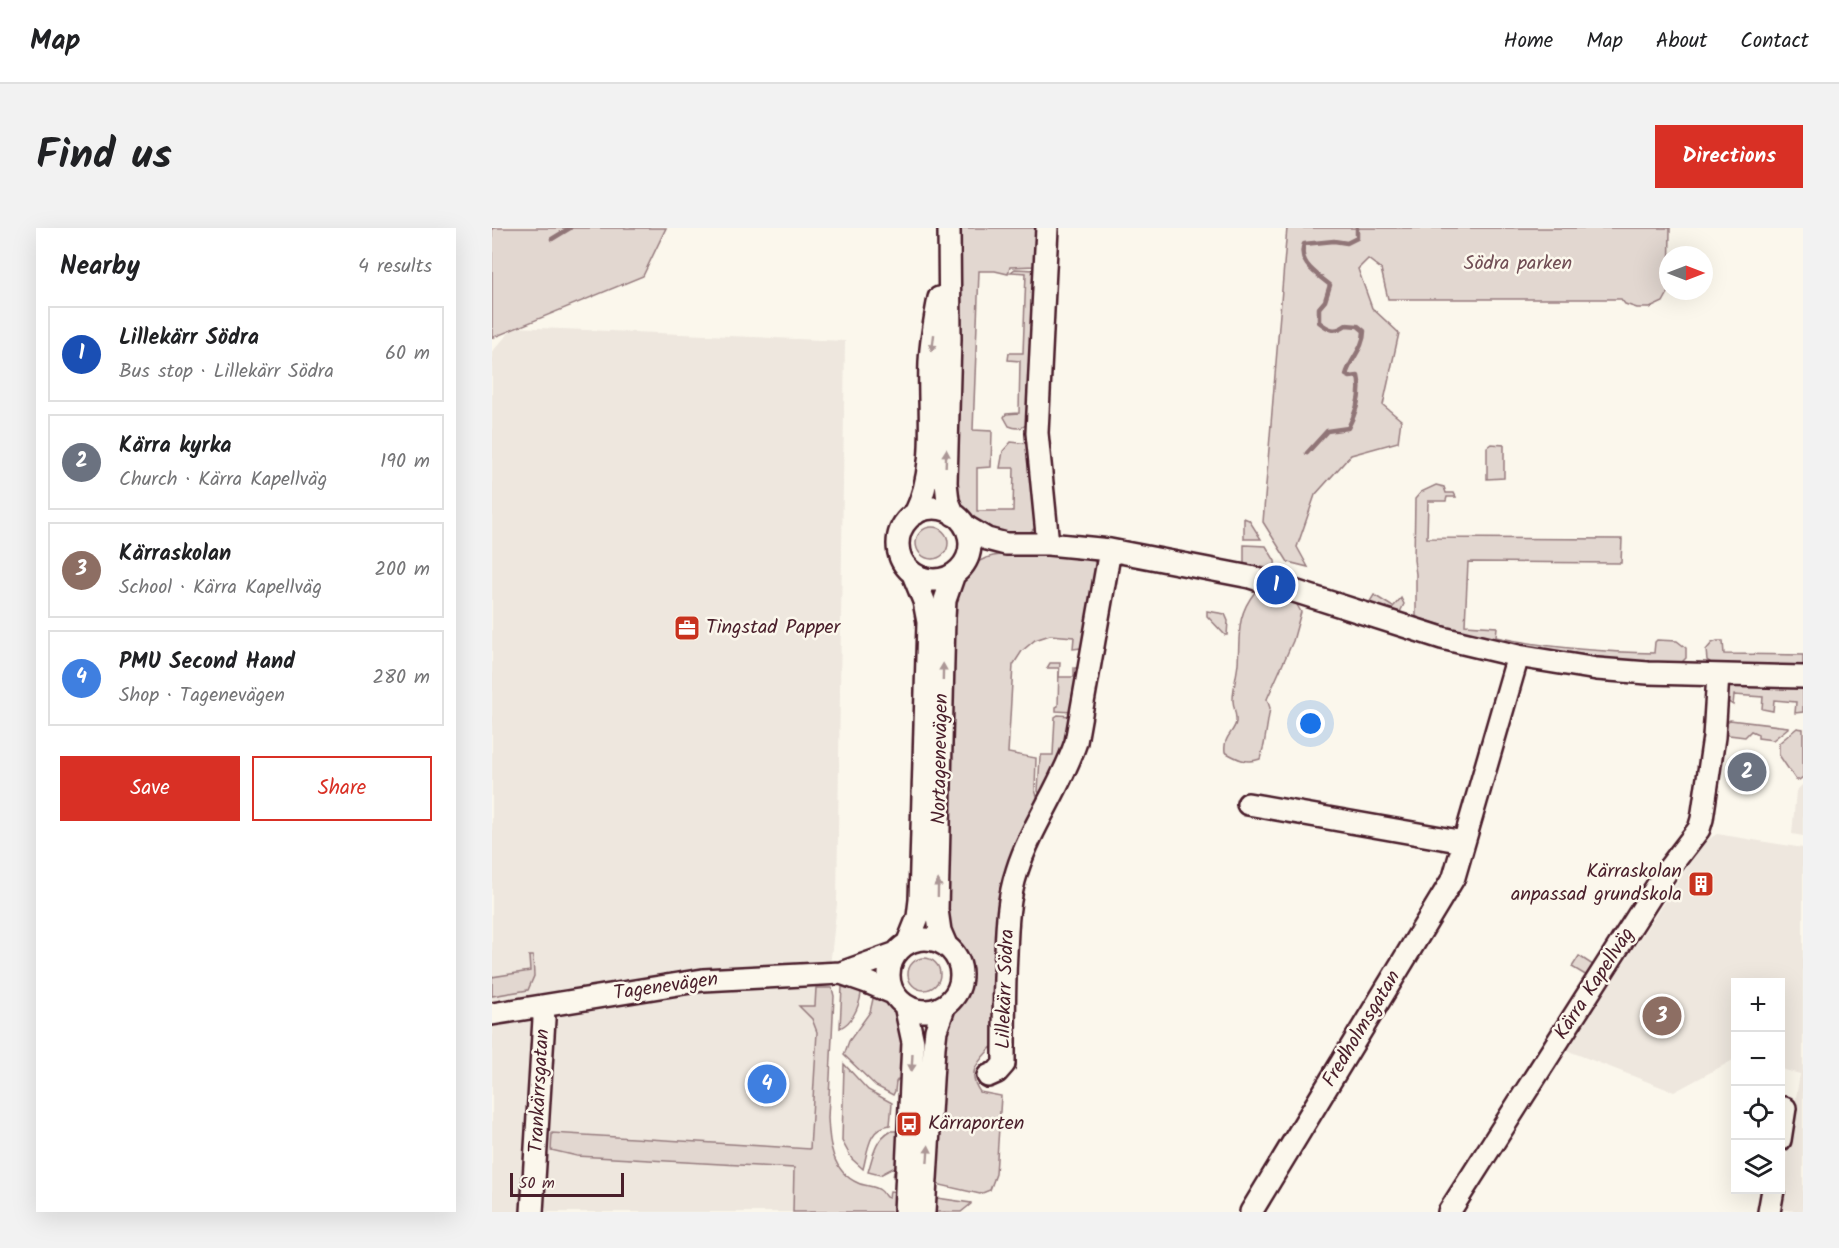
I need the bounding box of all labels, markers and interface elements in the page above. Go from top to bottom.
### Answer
text: Map [30,19,81,64]
text: Home [1504,25,1553,58]
text: Map [1586,25,1623,58]
text: About [1656,25,1707,58]
text: Contact [1740,25,1809,58]
text: Find us [36,123,172,190]
button: Directions [1655,125,1803,188]
text: Nearby [60,246,140,288]
north arrow [1659,246,1713,300]
park label: Södra parken [1464,248,1572,280]
text: 4 results [358,251,432,283]
text: Lillekärr Södra [119,321,259,356]
one-way arrow [928,334,937,353]
text: 1 [78,338,85,370]
text: 60 m [385,338,430,370]
text: Bus stop · Lillekärr Södra [119,356,334,388]
text: Kärra kyrka [119,429,232,464]
text: 2 [76,446,87,478]
text: 190 m [380,446,430,478]
one-way arrow [942,449,951,468]
text: Church · Kärra Kapellväg [119,464,327,496]
text: Kärraskolan [119,537,231,572]
text: 3 [76,554,87,586]
text: 200 m [374,554,430,586]
pin: 1 [1256,562,1296,608]
text: School · Kärra Kapellväg [119,572,322,604]
place label: Tingstad Papper [706,612,842,644]
office icon: Tingstad Papper [672,613,702,643]
text: PMU Second Hand [119,645,295,680]
text: 4 [76,662,87,694]
text: 280 m [372,662,430,694]
one-way arrow [938,662,948,681]
text: Shop · Tagenevägen [119,680,285,712]
street label: Nortagenevägen [924,693,958,825]
your location [1296,709,1325,738]
pin: 2 [1728,750,1766,794]
button: Save [60,756,240,821]
button: Share [252,756,432,821]
place label: Kärraskolan anpassad grundskola [1511,856,1682,911]
building icon: Kärraskolan anpassad grundskola [1686,869,1716,899]
one-way arrow [933,878,943,897]
street label: Kärra Kapellväg [1546,921,1644,1047]
street label: Lillekärr Södra [988,928,1024,1050]
street label: Tagenevägen [612,964,720,1010]
street label: Fredholmsgatan [1314,964,1410,1094]
map controls [1731,978,1785,1194]
button: + [1731,978,1785,1032]
pin: 3 [1642,994,1682,1038]
street label: Trankärrsgatan [521,1028,559,1154]
button: − [1731,1032,1785,1086]
one-way arrow [908,1053,917,1072]
pin: 4 [748,1062,786,1106]
button: locate [1731,1086,1785,1140]
place label: Kärraporten [928,1108,1025,1140]
bus stop icon: Kärraporten [894,1109,924,1139]
button: layers [1731,1140,1785,1194]
one-way arrow [923,1144,933,1163]
scale bar [510,1170,624,1198]
text: 50 m [519,1171,555,1196]

